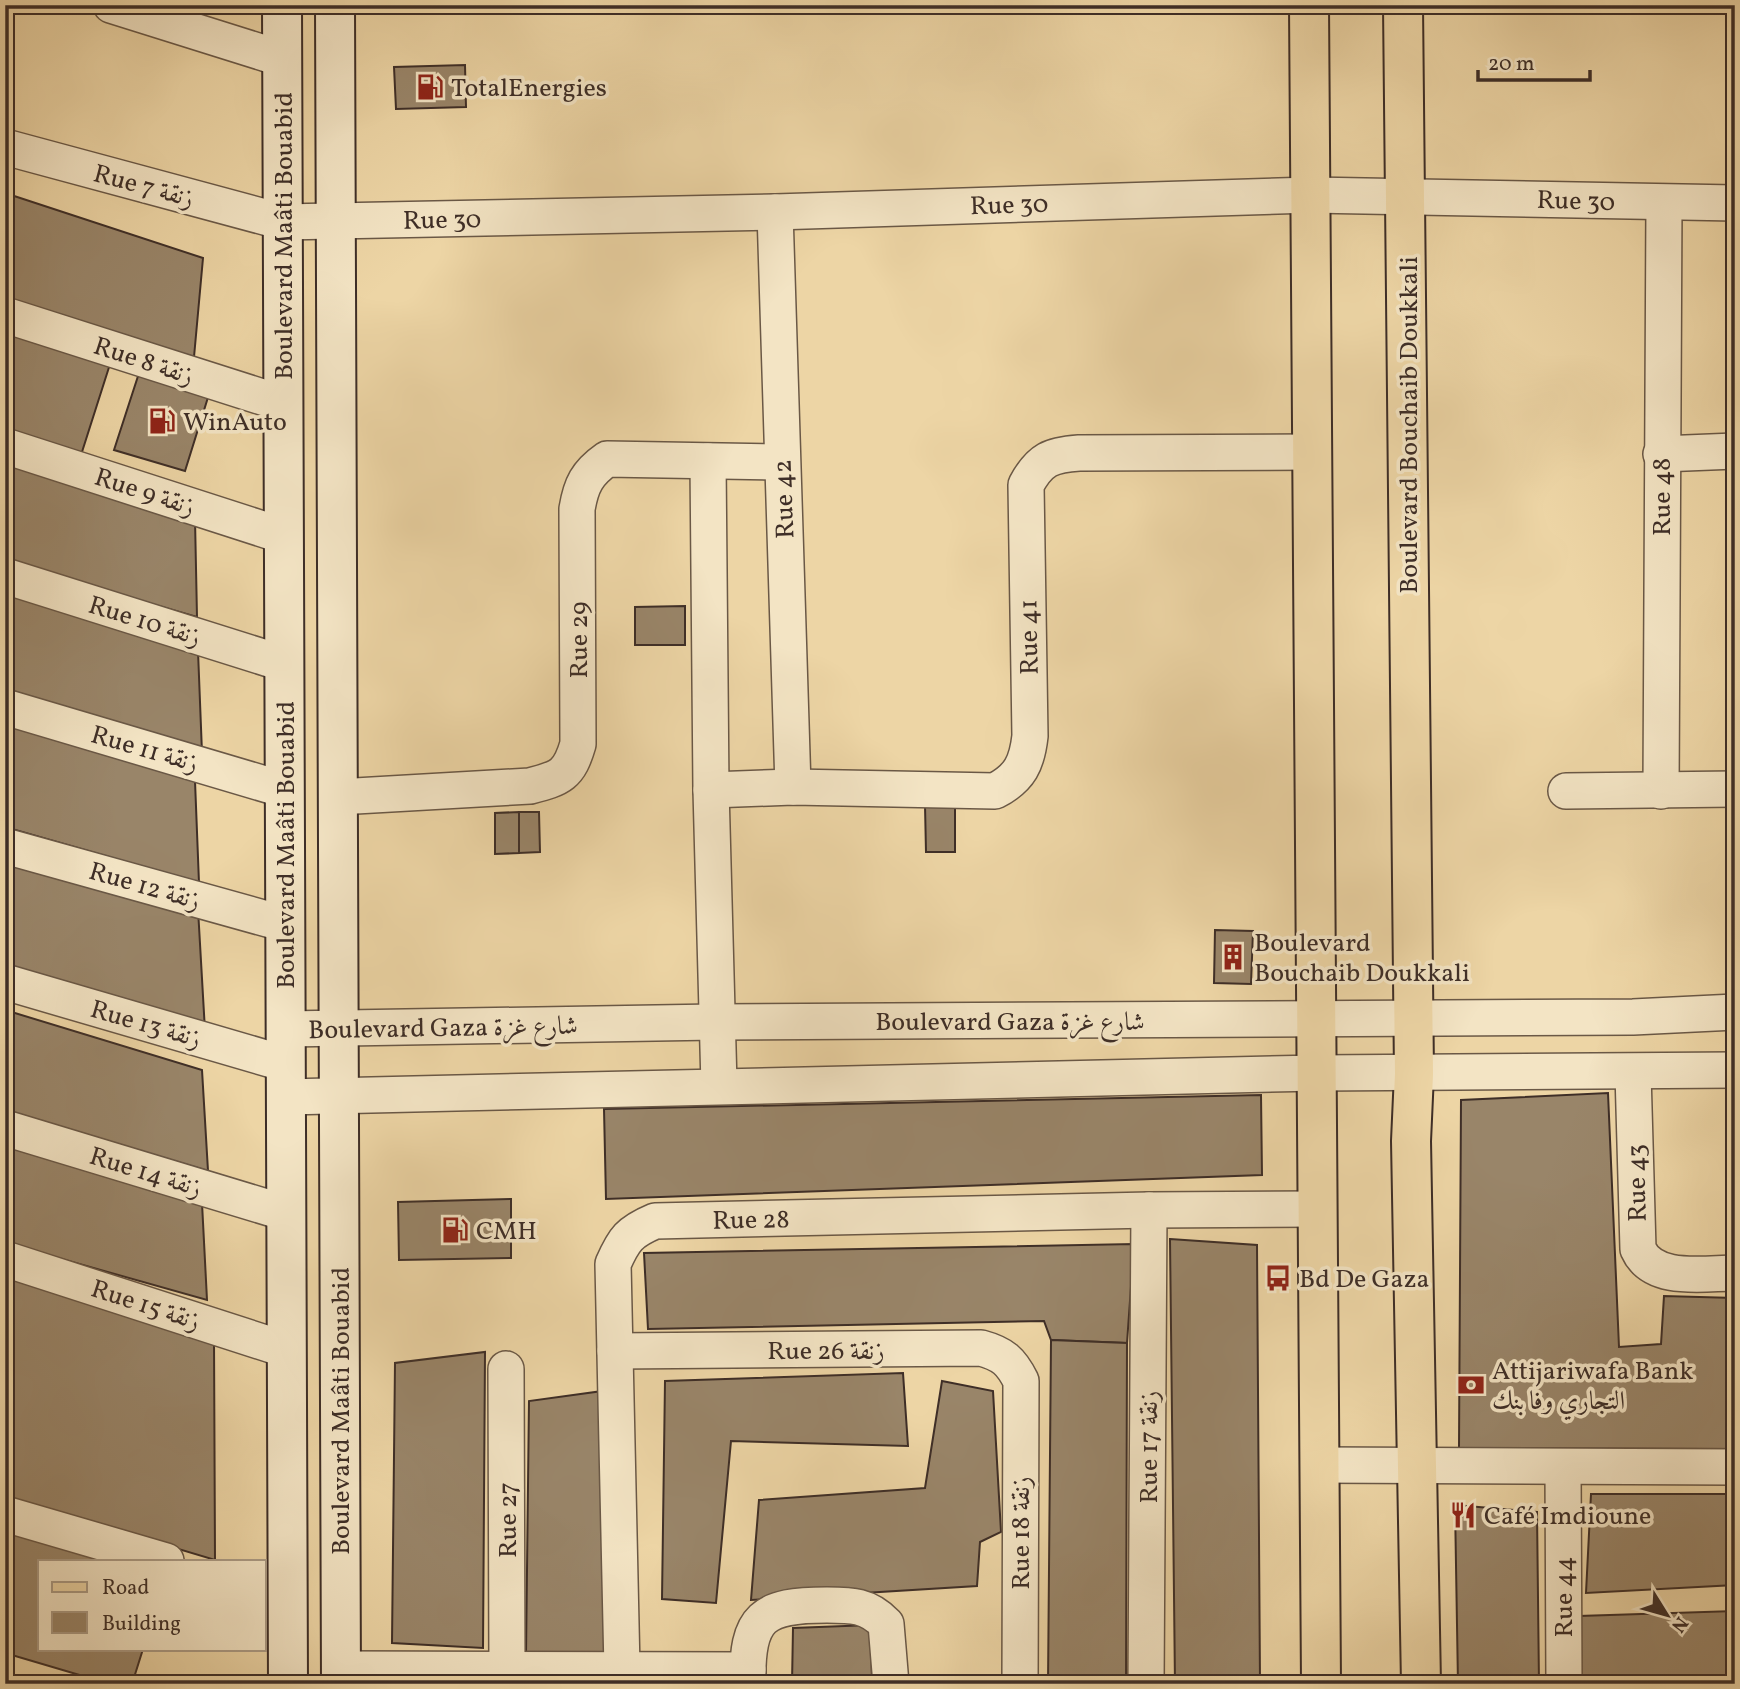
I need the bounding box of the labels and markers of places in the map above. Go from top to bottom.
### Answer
place label: TotalEnergies [451,71,607,107]
fuel station icon: TotalEnergies [415,72,445,102]
place label: WinAuto [183,405,287,441]
fuel station icon: WinAuto [147,406,177,436]
place label: Boulevard Bouchaib Doukkali [1254,926,1470,992]
building icon: Boulevard Bouchaib Doukkali [1218,942,1248,972]
place label: CMH [476,1214,537,1250]
fuel station icon: CMH [440,1215,470,1245]
place label: Bd De Gaza [1299,1262,1430,1298]
bus stop icon: Bd De Gaza [1263,1263,1293,1293]
place label: Attijariwafa Bank التجاري وفا بنك [1492,1354,1693,1421]
bank icon: Attijariwafa Bank التجاري وفا بنك [1456,1370,1486,1400]
place label: Café Imdioune [1484,1499,1651,1535]
restaurant icon: Café Imdioune [1448,1500,1478,1530]

